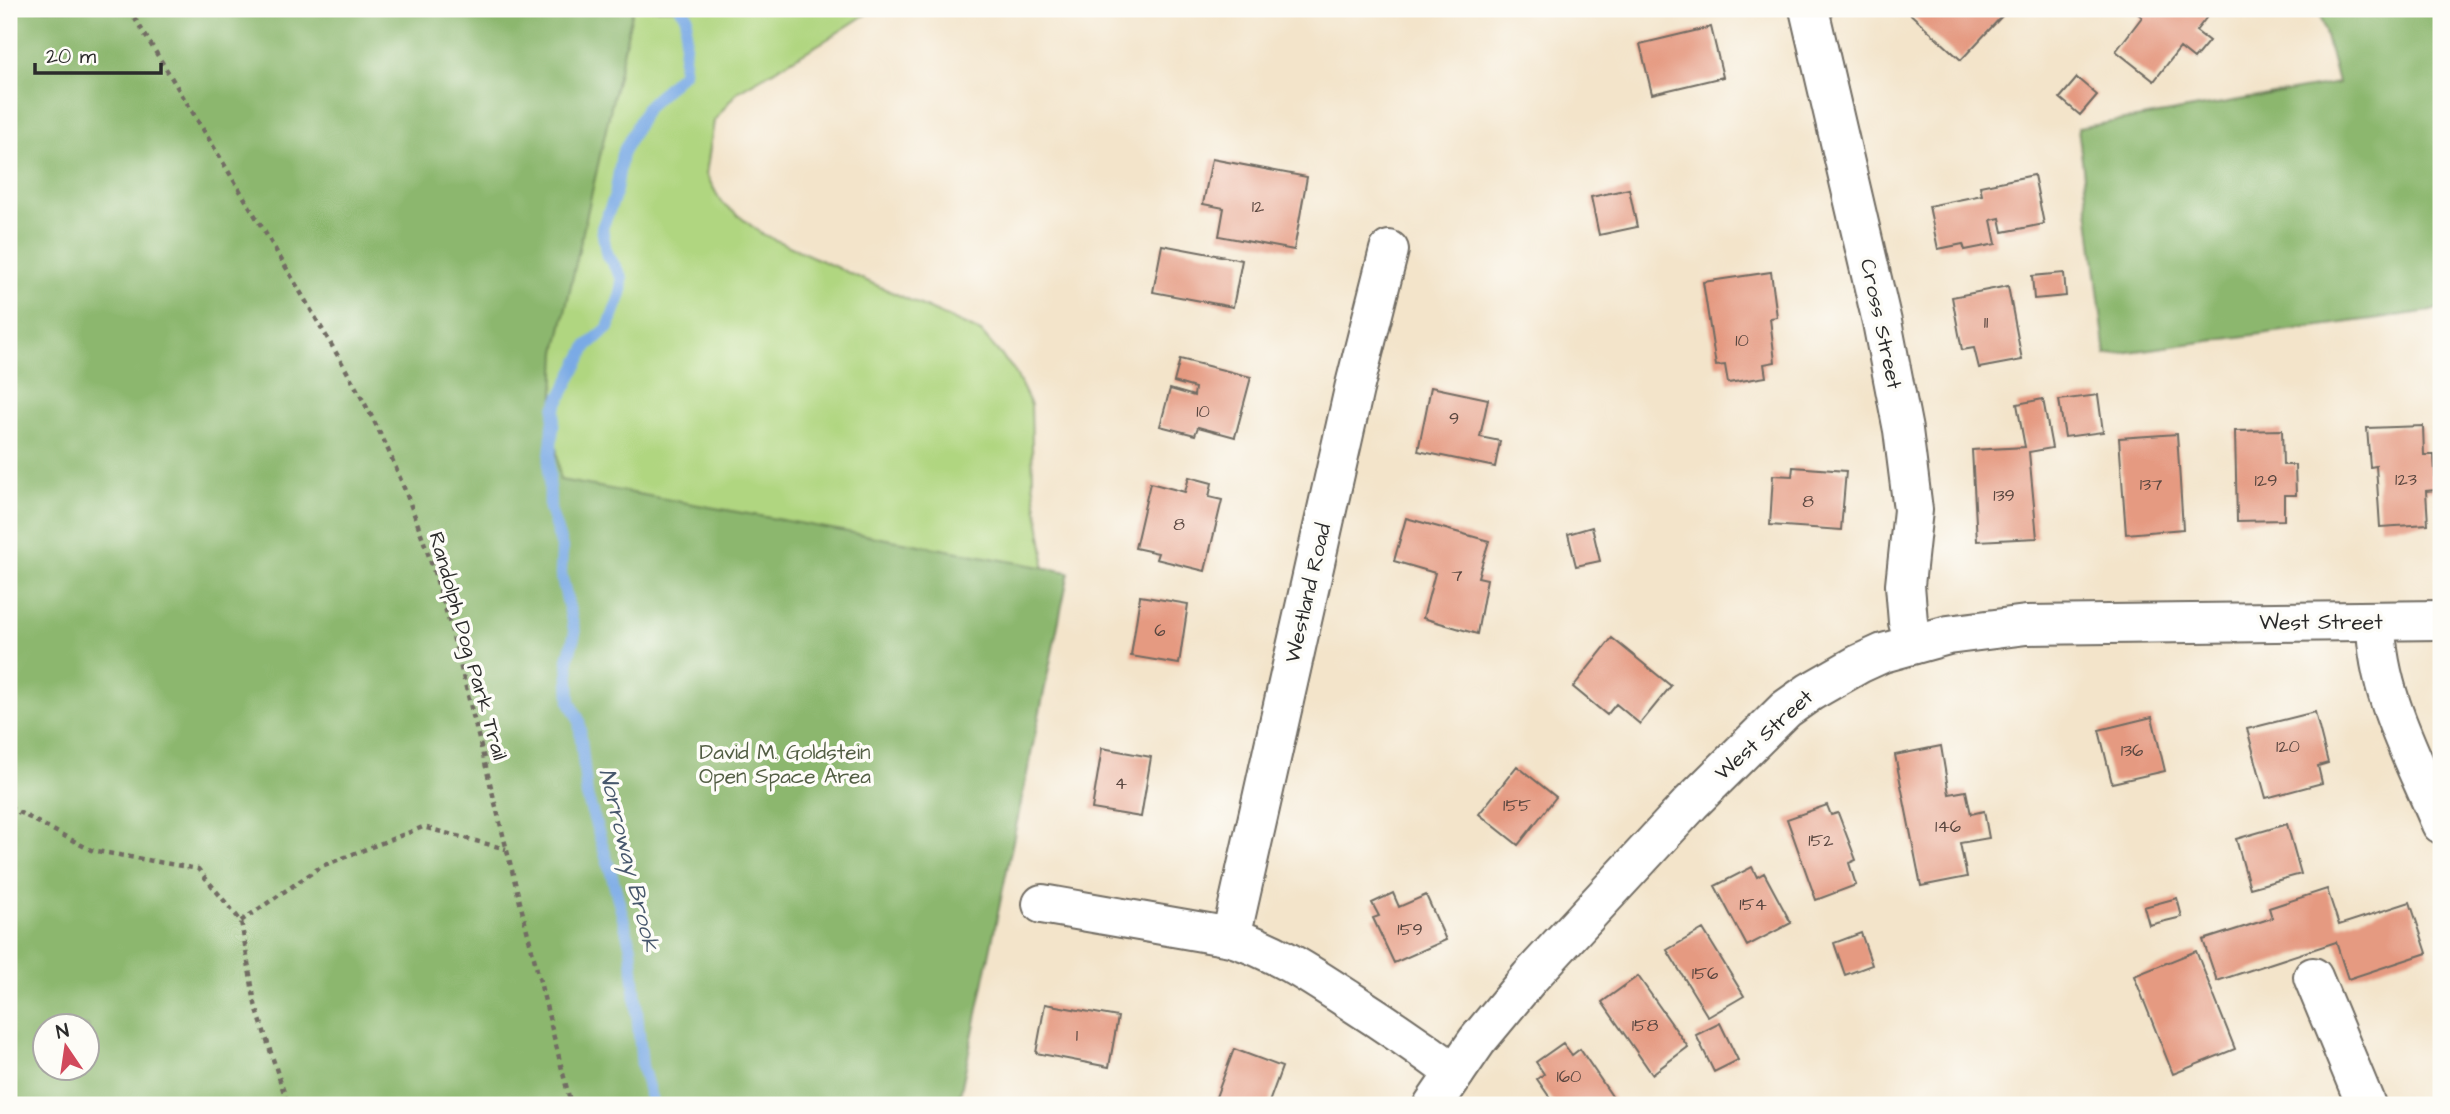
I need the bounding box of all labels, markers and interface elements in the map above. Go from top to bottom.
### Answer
scale bar [35,32,161,76]
text: 20 m [46,42,97,71]
house number: 12 [1252,194,1265,219]
street label: Cross Street [1853,256,1909,392]
house number: 11 [1984,310,1988,335]
house number: 10 [1735,328,1749,353]
house number: 10 [1196,399,1210,424]
house number: 9 [1449,406,1459,431]
house number: 123 [2395,467,2417,492]
house number: 129 [2255,468,2277,493]
house number: 137 [2140,472,2162,497]
house number: 139 [1993,483,2015,508]
house number: 8 [1802,489,1814,514]
house number: 8 [1173,512,1185,537]
street label: Westland Road [1278,520,1338,665]
street label: Randolph Dog Park Trail [420,529,514,764]
house number: 7 [1451,563,1463,588]
street label: West Street [2259,608,2383,637]
house number: 6 [1154,618,1166,643]
street label: West Street [1708,683,1820,787]
house number: 120 [2276,734,2300,759]
park label: David M. Goldstein Open Space Area [699,738,871,792]
house number: 136 [2121,738,2143,763]
water label: Norroway Brook [590,765,667,956]
house number: 4 [1115,771,1127,796]
house number: 155 [1503,793,1531,818]
house number: 146 [1935,814,1961,839]
house number: 152 [1808,828,1834,853]
house number: 154 [1739,892,1767,917]
house number: 159 [1397,917,1423,942]
house number: 156 [1692,961,1718,986]
north arrow [32,1012,102,1082]
house number: 158 [1632,1013,1659,1038]
text: N [54,1017,71,1046]
house number: 1 [1076,1023,1078,1048]
house number: 160 [1557,1064,1581,1089]

